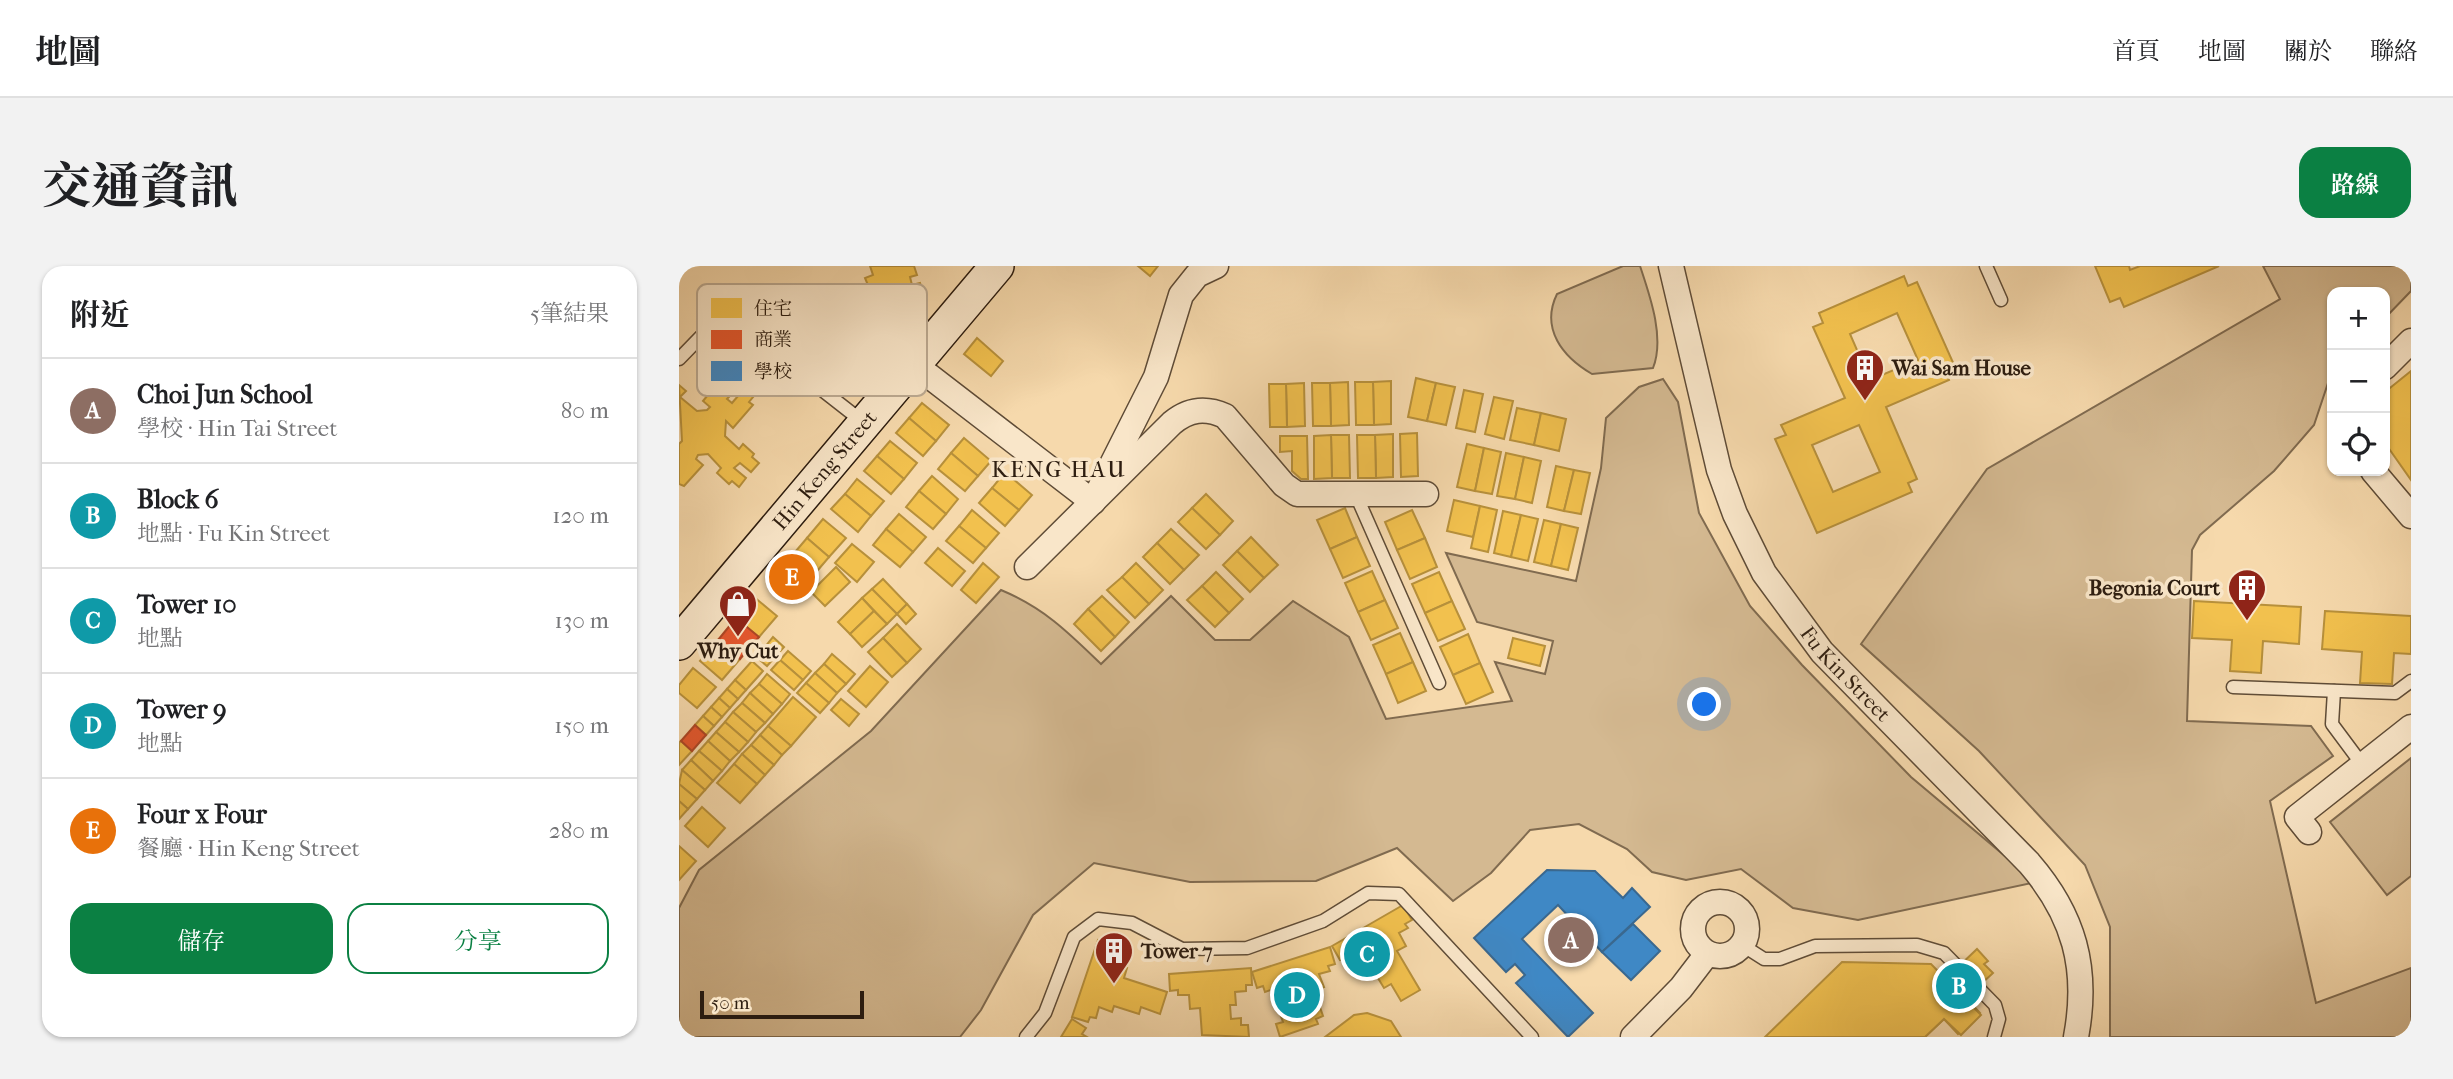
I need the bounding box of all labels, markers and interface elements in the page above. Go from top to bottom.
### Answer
text: 地圖 [35,33,101,72]
text: 首頁 [2112,37,2160,65]
text: 地圖 [2198,37,2246,65]
text: 關於 [2284,37,2332,65]
text: 聯絡 [2370,37,2418,65]
button: 路線 [2299,147,2411,218]
text: 交通資訊 [42,158,238,216]
legend [697,284,927,396]
map controls [2327,287,2390,476]
button: + [2327,287,2390,350]
text: 附近 [70,298,130,333]
text: 住宅 [754,298,792,320]
text: 5筆結果 [530,300,609,327]
text: 商業 [754,329,792,351]
building icon: Wai Sam House [1844,347,1886,402]
button: − [2327,350,2390,413]
place label: Wai Sam House [1891,356,2032,380]
text: 學校 [754,361,792,383]
text: Choi Jun School [137,379,313,410]
text: A [86,397,100,424]
text: 80 m [561,397,609,424]
street label: Hin Keng Street [768,405,882,535]
button: locate [2327,413,2390,476]
text: 學校 · Hin Tai Street [137,415,337,442]
district label: KENG HAU [991,456,1127,483]
text: Block 6 [137,484,219,515]
text: B [86,502,100,529]
text: 120 m [552,502,609,529]
text: 地點 · Fu Kin Street [137,520,330,547]
pin: E [769,551,815,603]
building icon: Begonia Court [2226,567,2268,622]
place label: Begonia Court [2089,576,2221,600]
shop icon: Why Cut [717,583,759,638]
text: Tower 10 [137,589,237,620]
text: C [85,607,101,634]
text: 130 m [555,607,609,634]
street label: Fu Kin Street [1795,622,1896,727]
text: 地點 [137,625,183,652]
place label: Why Cut [697,639,779,663]
your location [1687,687,1721,721]
text: Tower 9 [137,694,227,725]
text: D [84,712,102,739]
text: 150 m [554,712,609,739]
text: 地點 [137,730,183,757]
text: Four x Four [137,799,267,830]
text: E [86,817,100,844]
text: 280 m [549,817,609,844]
text: 餐廳 · Hin Keng Street [137,835,360,862]
button: 儲存 [70,903,333,974]
button: 分享 [347,903,609,974]
pin: A [1548,914,1594,966]
pin: C [1344,928,1390,980]
building icon: Tower 7 [1093,930,1135,985]
place label: Tower 7 [1140,939,1213,963]
pin: B [1936,960,1982,1012]
pin: D [1274,969,1320,1021]
scale bar [700,988,865,1020]
text: 50 m [711,992,750,1014]

